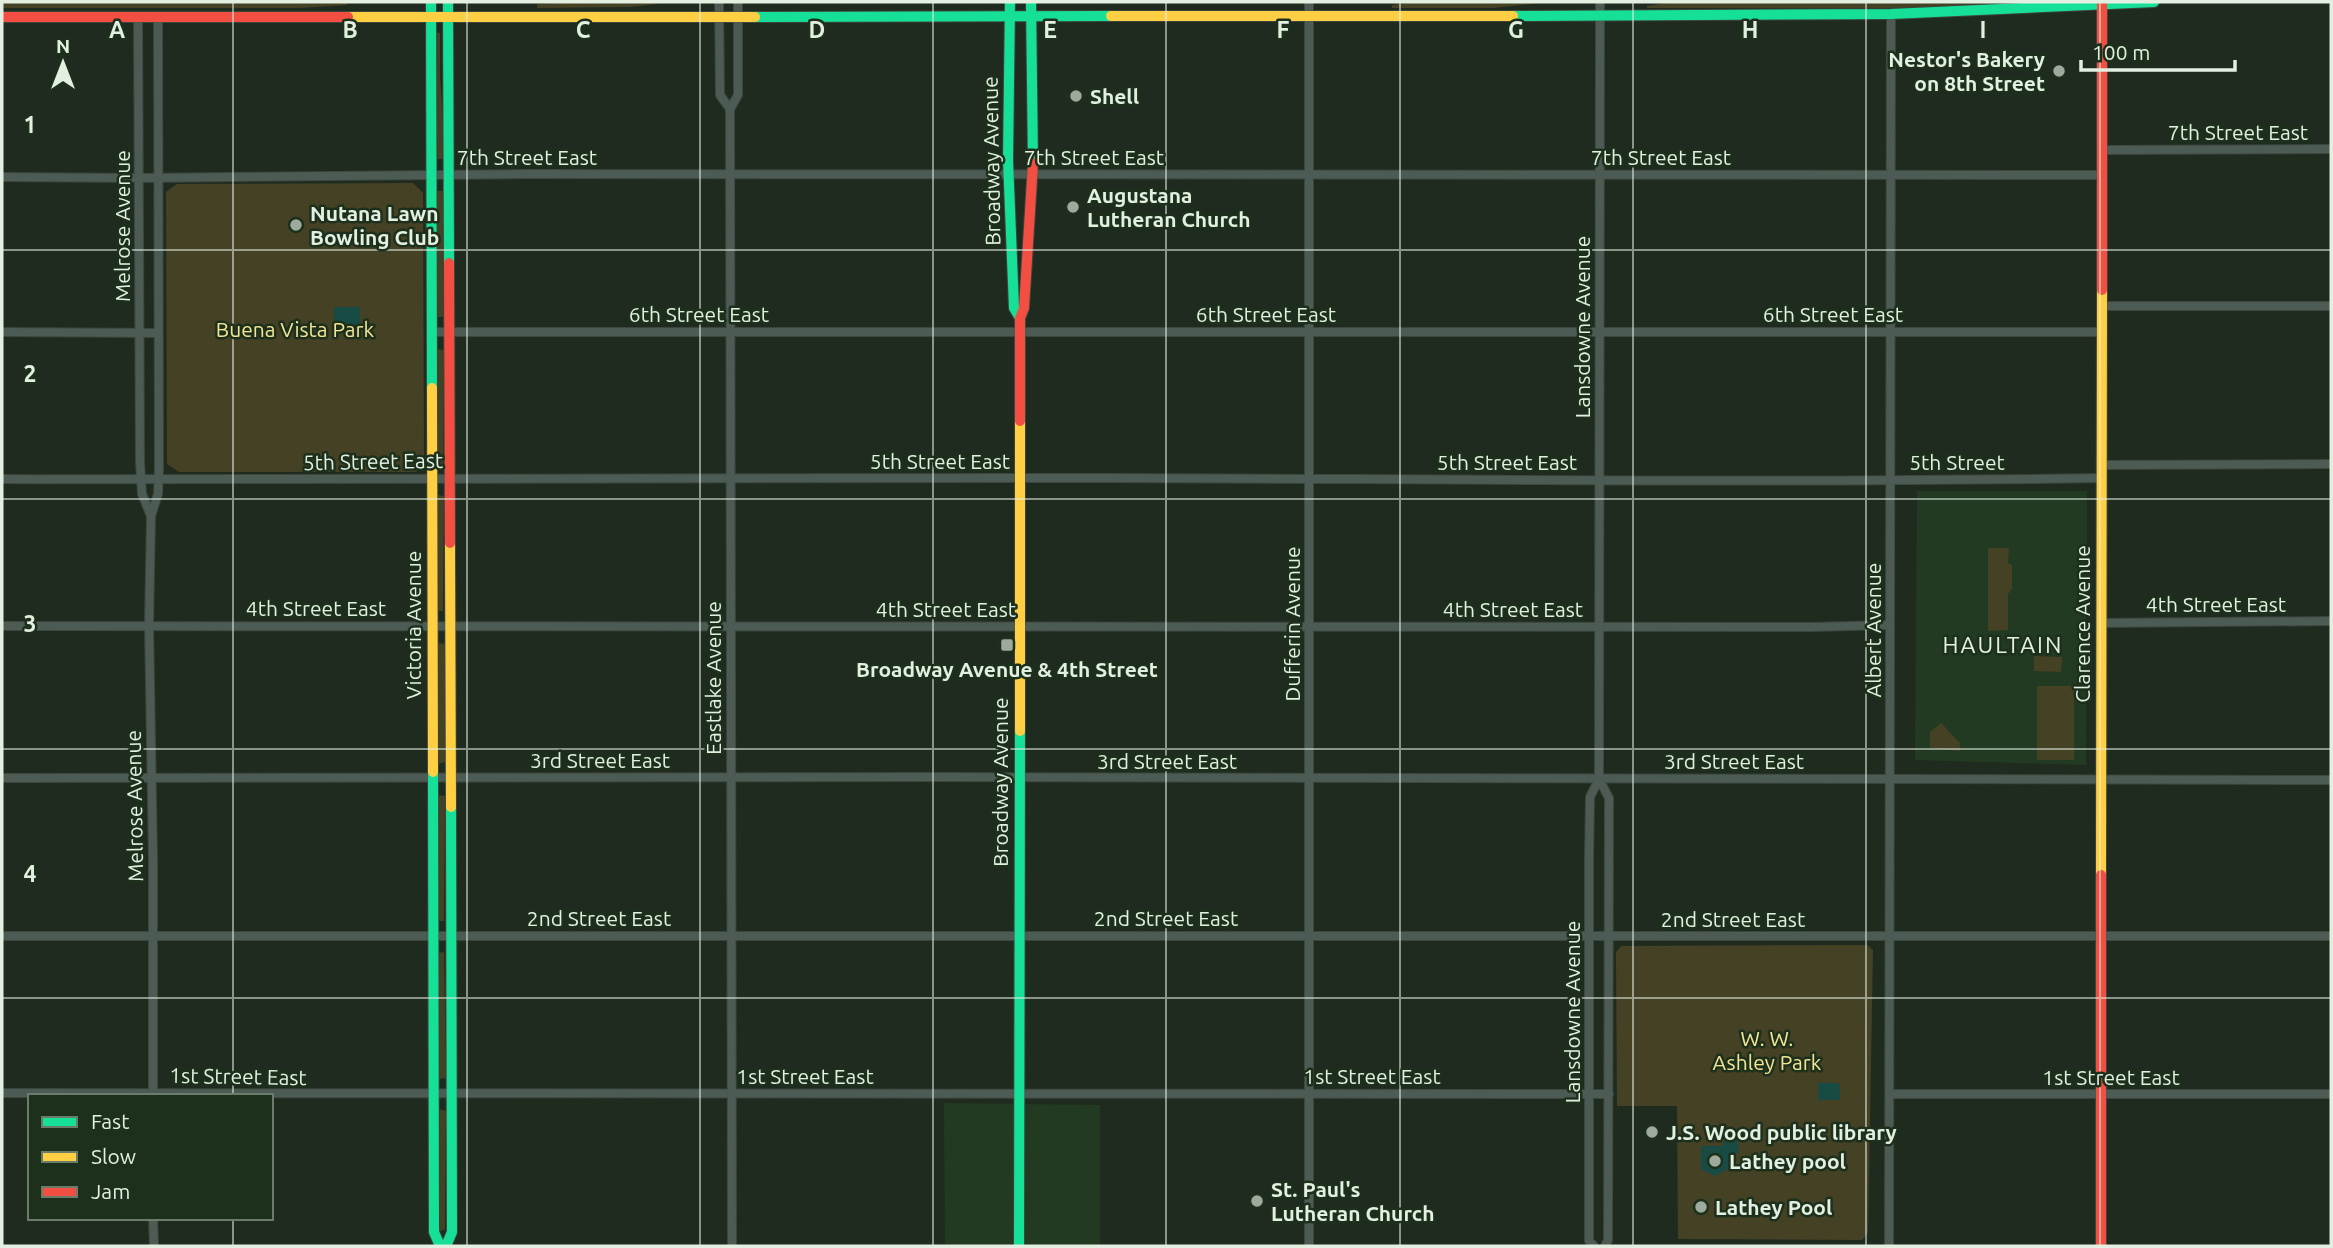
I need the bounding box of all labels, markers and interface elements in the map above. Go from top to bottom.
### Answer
text: A [109,17,125,42]
text: B [342,17,358,42]
text: C [576,17,591,42]
text: D [809,17,825,42]
text: E [1043,17,1057,42]
text: F [1277,17,1290,42]
text: G [1508,17,1524,42]
text: H [1742,17,1758,42]
text: I [1980,17,1986,42]
north arrow [28,28,98,98]
scale bar [2081,28,2235,72]
text: N [56,35,70,57]
text: 100 m [2092,40,2150,64]
place label: Nestor's Bakery on 8th Street [1888,47,2045,95]
marker: Nestor's Bakery on 8th Street [2051,63,2067,79]
street label: Broadway Avenue [978,76,1004,246]
place label: Shell [1090,84,1139,108]
marker: Shell [1068,88,1084,104]
text: 1 [24,112,36,137]
street label: 7th Street East [2168,120,2308,144]
street label: 7th Street East [457,145,597,169]
street label: 7th Street East [1024,145,1164,169]
street label: 7th Street East [1591,145,1731,169]
street label: Melrose Avenue [110,150,134,302]
place label: Augustana Lutheran Church [1087,183,1250,231]
marker: Augustana Lutheran Church [1065,199,1081,215]
place label: Nutana Lawn Bowling Club [310,201,439,249]
marker: Nutana Lawn Bowling Club [288,217,304,233]
street label: Lansdowne Avenue [1570,236,1594,418]
street label: 6th Street East [629,302,769,326]
street label: 6th Street East [1196,302,1336,326]
street label: 6th Street East [1763,302,1903,326]
park label: Buena Vista Park [216,317,375,341]
text: 2 [24,361,36,386]
street label: 5th Street East [303,448,443,474]
street label: 5th Street East [870,449,1010,473]
street label: 5th Street East [1437,450,1577,474]
street label: 5th Street [1909,450,2005,474]
street label: Clarence Avenue [2070,545,2094,703]
street label: Dufferin Avenue [1280,546,1304,702]
street label: Victoria Avenue [401,551,425,699]
street label: Albert Avenue [1861,563,1885,697]
street label: 4th Street East [2146,592,2286,616]
street label: 4th Street East [246,596,386,620]
street label: 4th Street East [876,597,1016,621]
street label: 4th Street East [1443,597,1583,621]
street label: Eastlake Avenue [701,601,725,755]
text: 3 [24,611,36,636]
district label: HAULTAIN [1943,632,2063,657]
marker: Broadway Avenue & 4th Street [999,637,1015,653]
place label: Broadway Avenue & 4th Street [856,657,1158,681]
street label: Broadway Avenue [988,697,1012,867]
street label: Melrose Avenue [121,730,147,882]
street label: 3rd Street East [530,748,670,772]
street label: 3rd Street East [1097,749,1237,773]
street label: 3rd Street East [1664,749,1804,773]
text: 4 [24,861,37,886]
street label: 2nd Street East [527,906,671,930]
street label: 2nd Street East [1094,906,1238,930]
street label: 2nd Street East [1661,907,1805,931]
street label: Lansdowne Avenue [1560,921,1584,1103]
park label: W. W. Ashley Park [1713,1026,1822,1074]
street label: 1st Street East [169,1063,307,1089]
street label: 1st Street East [736,1064,874,1088]
street label: 1st Street East [1303,1064,1441,1088]
street label: 1st Street East [2042,1065,2180,1089]
legend [28,1094,273,1220]
text: Fast [91,1109,129,1133]
place label: J.S. Wood public library [1666,1120,1897,1144]
marker: J.S. Wood public library [1644,1124,1660,1140]
text: Slow [91,1144,136,1168]
place label: Lathey pool [1729,1149,1846,1173]
marker: Lathey pool [1707,1153,1723,1169]
place label: St. Paul's Lutheran Church [1271,1177,1434,1225]
text: Jam [91,1179,130,1203]
marker: St. Paul's Lutheran Church [1249,1193,1265,1209]
place label: Lathey Pool [1715,1195,1832,1219]
marker: Lathey Pool [1693,1199,1709,1215]

